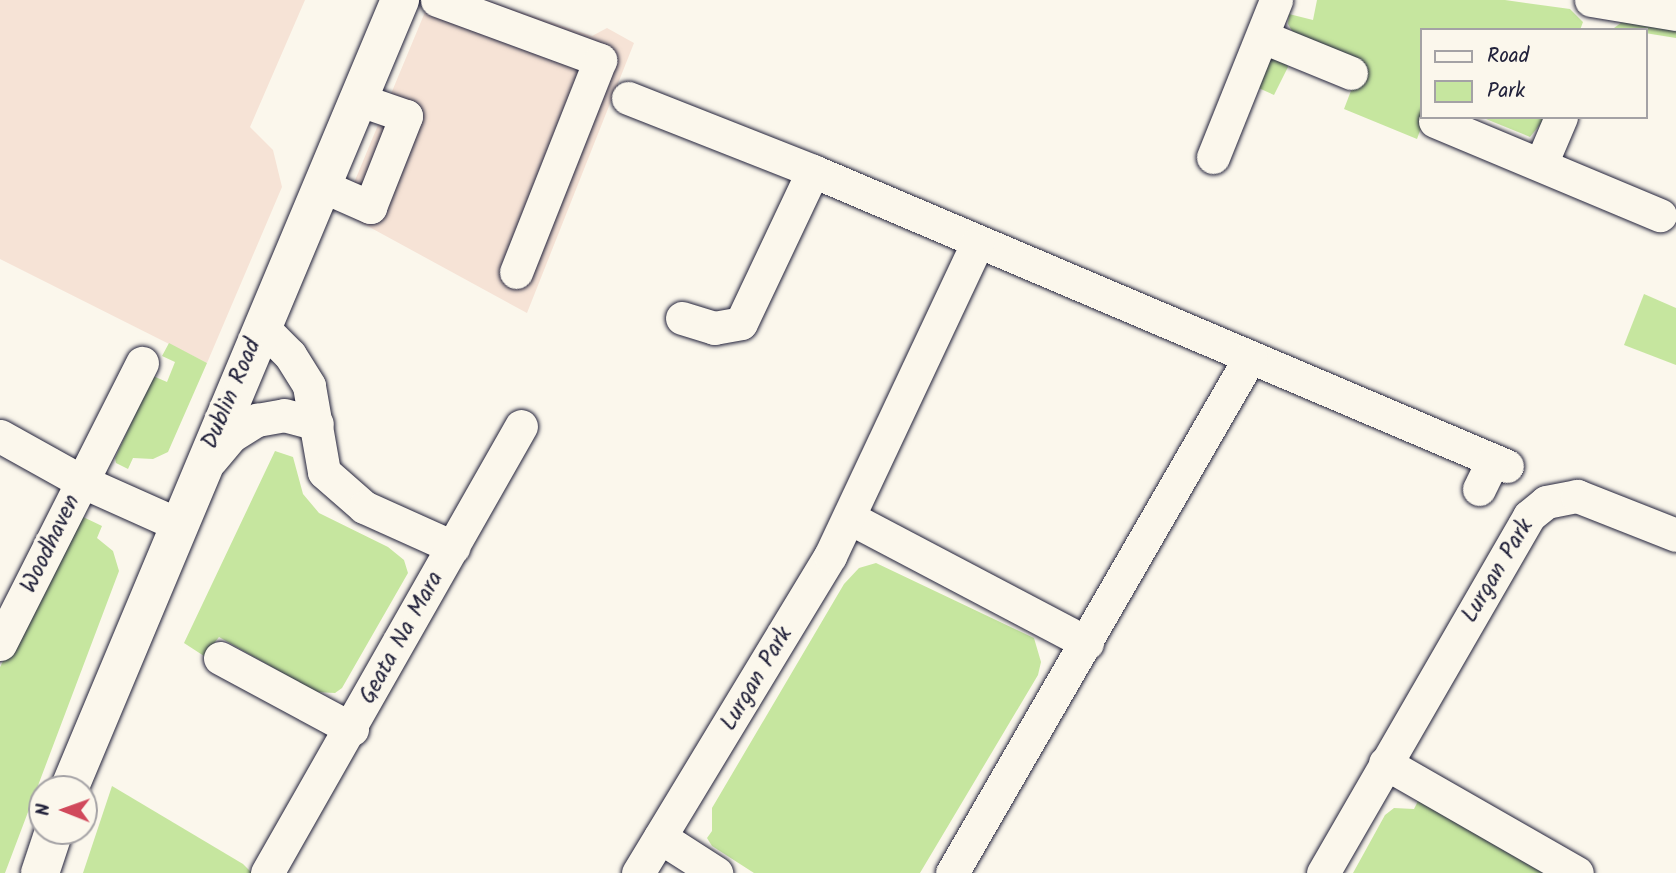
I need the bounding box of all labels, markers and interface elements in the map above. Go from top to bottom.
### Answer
legend [1420,28,1648,119]
text: Road [1487,40,1529,73]
text: Park [1487,75,1525,108]
street label: Dublin Road [197,335,267,453]
street label: Woodhaven [15,490,87,598]
street label: Lurgan Park [1456,514,1540,628]
street label: Geata Na Mara [354,567,450,709]
street label: Lurgan Park [715,622,799,736]
north arrow [28,775,98,845]
text: N [29,803,59,816]

